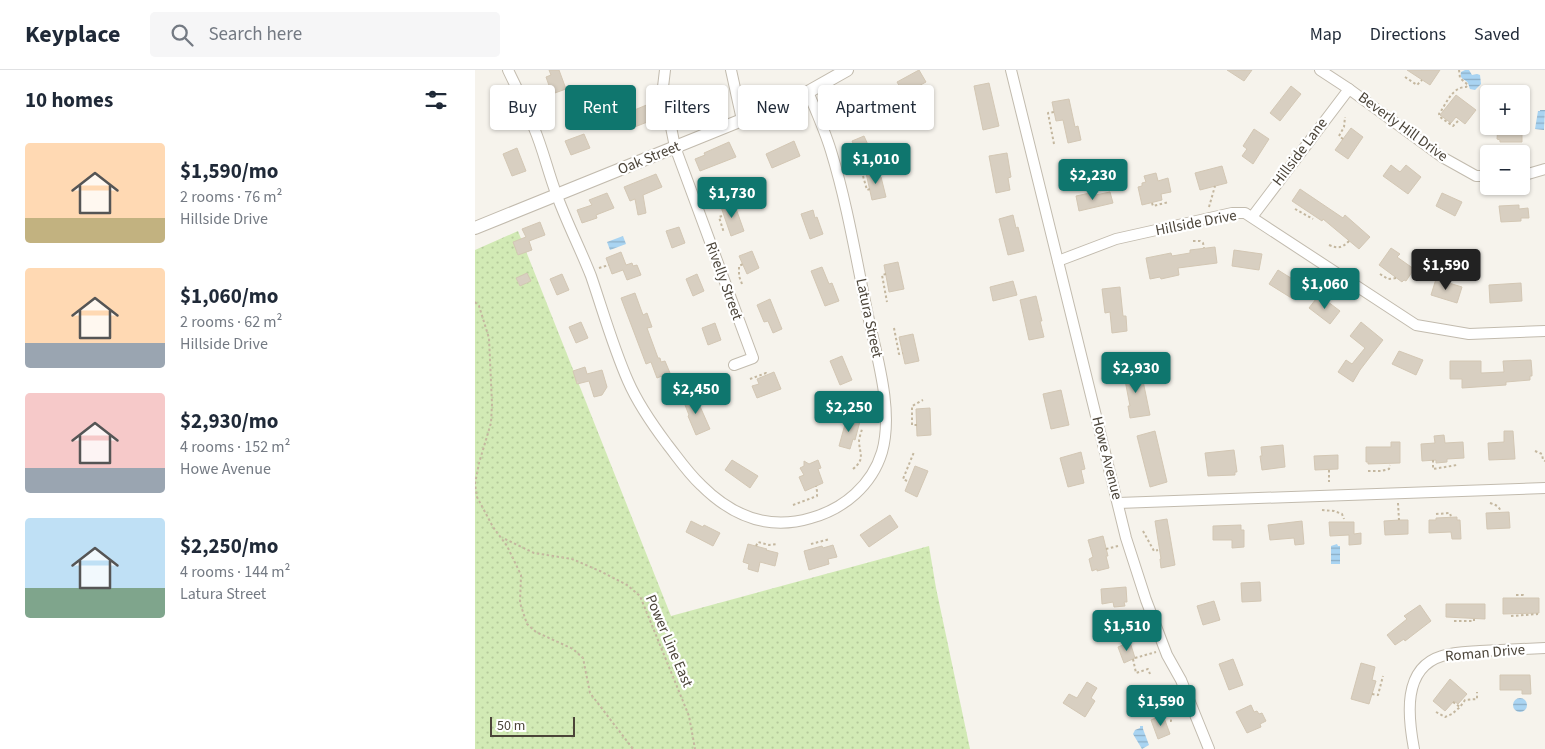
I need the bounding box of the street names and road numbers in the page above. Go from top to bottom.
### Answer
street label: Beverly Hill Drive [1354,87,1452,167]
street label: Hillside Lane [1267,114,1333,190]
street label: Oak Street [615,136,683,180]
street label: Hillside Drive [1154,205,1238,241]
street label: Rivelly Street [700,239,748,323]
street label: Latura Street [850,276,888,360]
street label: Howe Avenue [1086,414,1128,502]
street label: Power Line East [640,591,698,691]
street label: Roman Drive [1444,639,1526,667]

